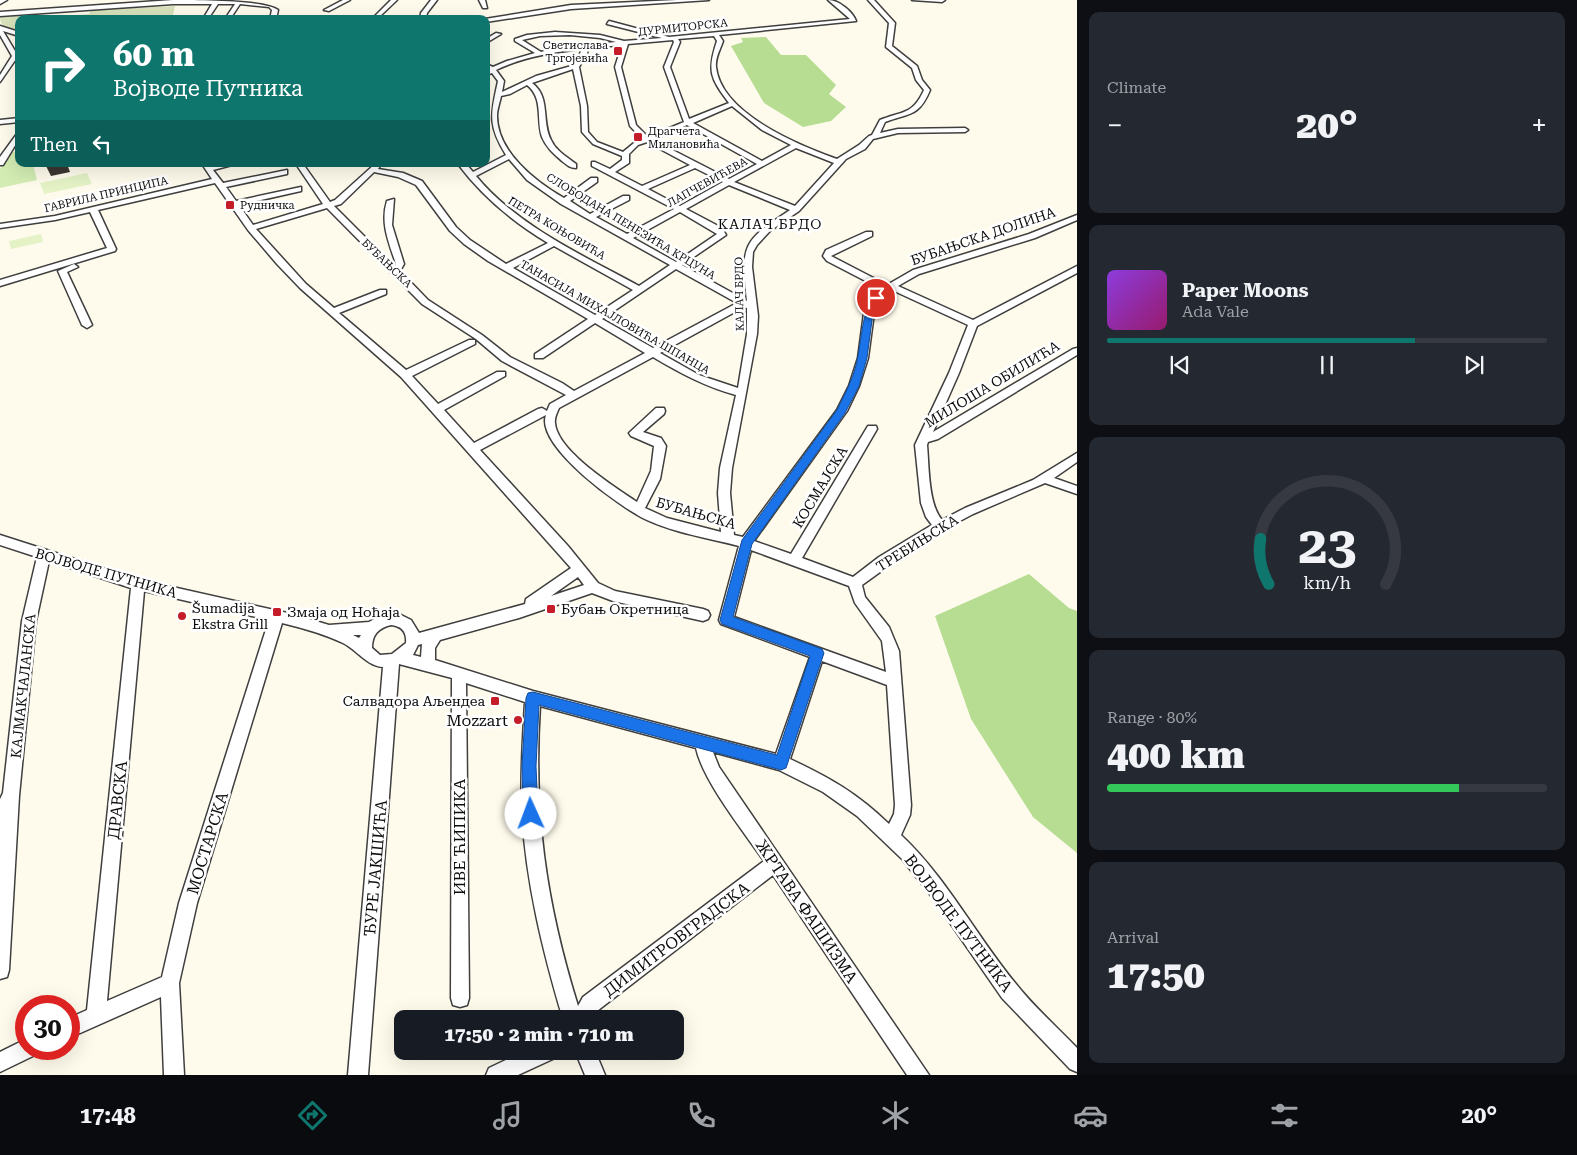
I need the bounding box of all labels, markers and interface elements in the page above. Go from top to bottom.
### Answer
street label: ДУРМИТОРСКА [638,16,729,39]
text: 60 m [113,34,195,75]
icon: right [30,35,95,100]
place label: Светислава Тргојевића [543,39,608,65]
marker: Светислава Тргојевића [612,45,624,57]
text: Војводе Путника [113,76,303,101]
text: Climate [1107,78,1166,97]
text: 20° [1296,103,1358,147]
text: − [1107,109,1123,142]
text: + [1531,109,1547,142]
place label: Драгчета Милановића [648,125,720,151]
icon: left [88,130,116,158]
marker: Драгчета Милановића [632,131,644,143]
text: Then [30,133,78,156]
street label: ЛАПЧЕВИЋЕВА [665,155,750,210]
street label: СЛОБОДАНА ПЕНЕЗИЋА КРЦУНА [544,171,718,282]
street label: ГАВРИЛА ПРИНЦИПА [43,174,170,215]
street label: ПЕТРА КОЊОВИЋА [506,194,608,263]
marker: Рудничка [224,199,236,211]
place label: Рудничка [240,199,295,212]
street label: БУБАЊСКА ДОЛИНА [908,204,1058,268]
district label: КАЛАЧ БРДО [718,216,822,232]
street label: БУБАЊСКА [359,236,415,291]
street label: КАЛАЧ БРДО [732,256,747,331]
street label: ТАНАСИЈА МИХАЈЛОВИЋА ШПАНЦА [518,258,712,377]
pin [855,277,897,319]
text: Paper Moons [1182,279,1309,302]
icon: arrive [862,284,890,312]
text: Ada Vale [1182,302,1249,321]
street label: МИЛОША ОБИЛИЋА [922,337,1062,431]
icon: previous [1166,351,1194,379]
icon: pause [1313,351,1341,379]
icon: next [1460,351,1488,379]
street label: КОСМАЈСКА [789,443,851,531]
street label: БУБАЊСКА [654,494,738,532]
street label: ТРЕБИЊСКА [873,511,961,575]
text: 23 [1298,515,1356,576]
street label: ВОЈВОДЕ ПУТНИКА [33,545,179,601]
text: km/h [1303,572,1351,593]
place label: Šumadija Ekstra Grill [192,600,269,632]
place label: Бубањ Окретница [561,601,689,617]
marker: Бубањ Окретница [545,603,557,615]
place label: Змаја од Ноћаја [287,604,400,620]
marker: Змаја од Ноћаја [271,606,283,618]
marker: Šumadija Ekstra Grill [176,610,188,622]
street label: КАЈМАКЧАЛАНСКА [7,613,39,759]
place label: Салвадора Аљендеа [343,693,485,709]
marker: Салвадора Аљендеа [489,695,501,707]
text: Range · 80% [1107,708,1197,727]
place label: Mozzart [447,711,508,730]
marker: Mozzart [512,714,524,726]
text: 400 km [1107,733,1245,777]
street label: ДРАВСКА [104,759,131,840]
street label: ИВЕ ЋИПИКА [450,778,469,895]
position arrow [504,787,556,839]
street label: МОСТАРСКА [183,789,232,897]
street label: ЂУРЕ ЈАКШИЋА [360,798,391,937]
street label: ЖРТАВА ФАШИЗМА [752,836,862,987]
street label: ВОЈВОДЕ ПУТНИКА [901,851,1017,997]
street label: ДИМИТРОВГРАДСКА [600,878,754,1000]
text: Arrival [1107,928,1159,947]
text: 17:50 [1107,953,1205,997]
speed limit sign: 30 [15,995,80,1060]
text: 17:50 · 2 min · 710 m [444,1023,634,1046]
icon: directions [295,1098,330,1133]
icon: music [490,1098,525,1133]
icon: phone [684,1098,719,1133]
icon: climate [878,1098,913,1133]
icon: car [1073,1098,1108,1133]
icon: filters [1267,1098,1302,1133]
text: 17:48 [80,1103,136,1128]
text: 20° [1462,1103,1497,1128]

